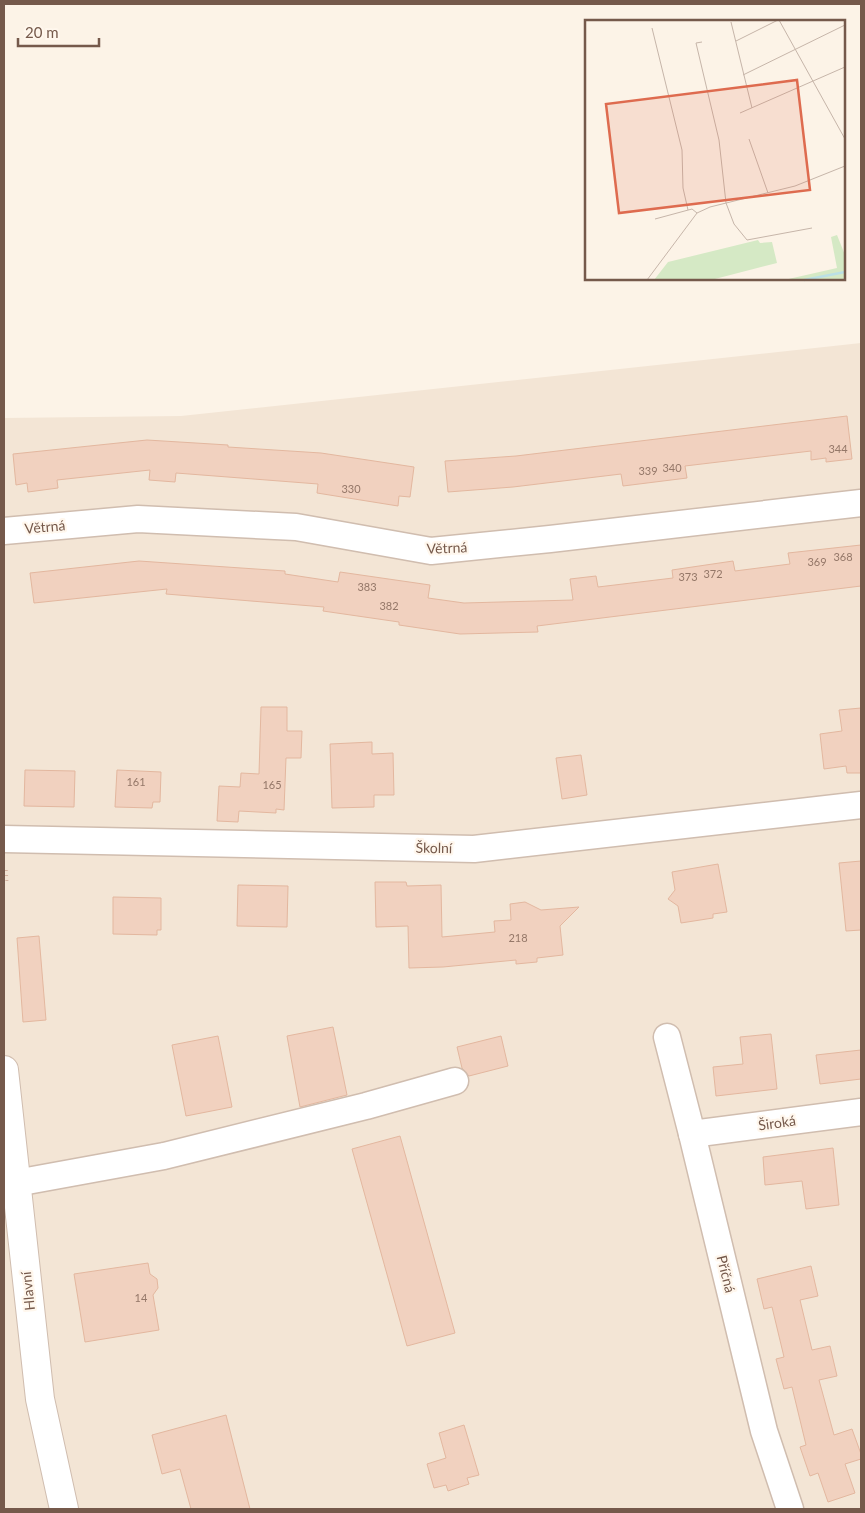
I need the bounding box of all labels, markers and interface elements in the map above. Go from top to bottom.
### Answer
scale bar [18,15,99,47]
inset map [585,20,845,280]
text: 20 m [25,23,59,41]
house number: 344 [828,442,848,455]
house number: 340 [662,461,682,474]
house number: 339 [638,464,658,477]
house number: 330 [341,482,361,495]
street label: Větrná [24,516,66,537]
street label: Větrná [426,538,468,557]
house number: 368 [833,550,853,563]
house number: 369 [807,555,827,568]
house number: 372 [703,567,723,580]
house number: 373 [678,570,698,583]
house number: 383 [357,580,377,593]
house number: 382 [379,599,399,612]
house number: 161 [126,775,146,788]
house number: 165 [262,778,282,791]
street label: Školní [416,839,453,856]
house number: 218 [508,931,528,944]
street label: Široká [757,1111,797,1134]
street label: Příčná [714,1253,739,1295]
street label: Hlavní [17,1270,38,1311]
house number: 14 [135,1291,148,1304]

